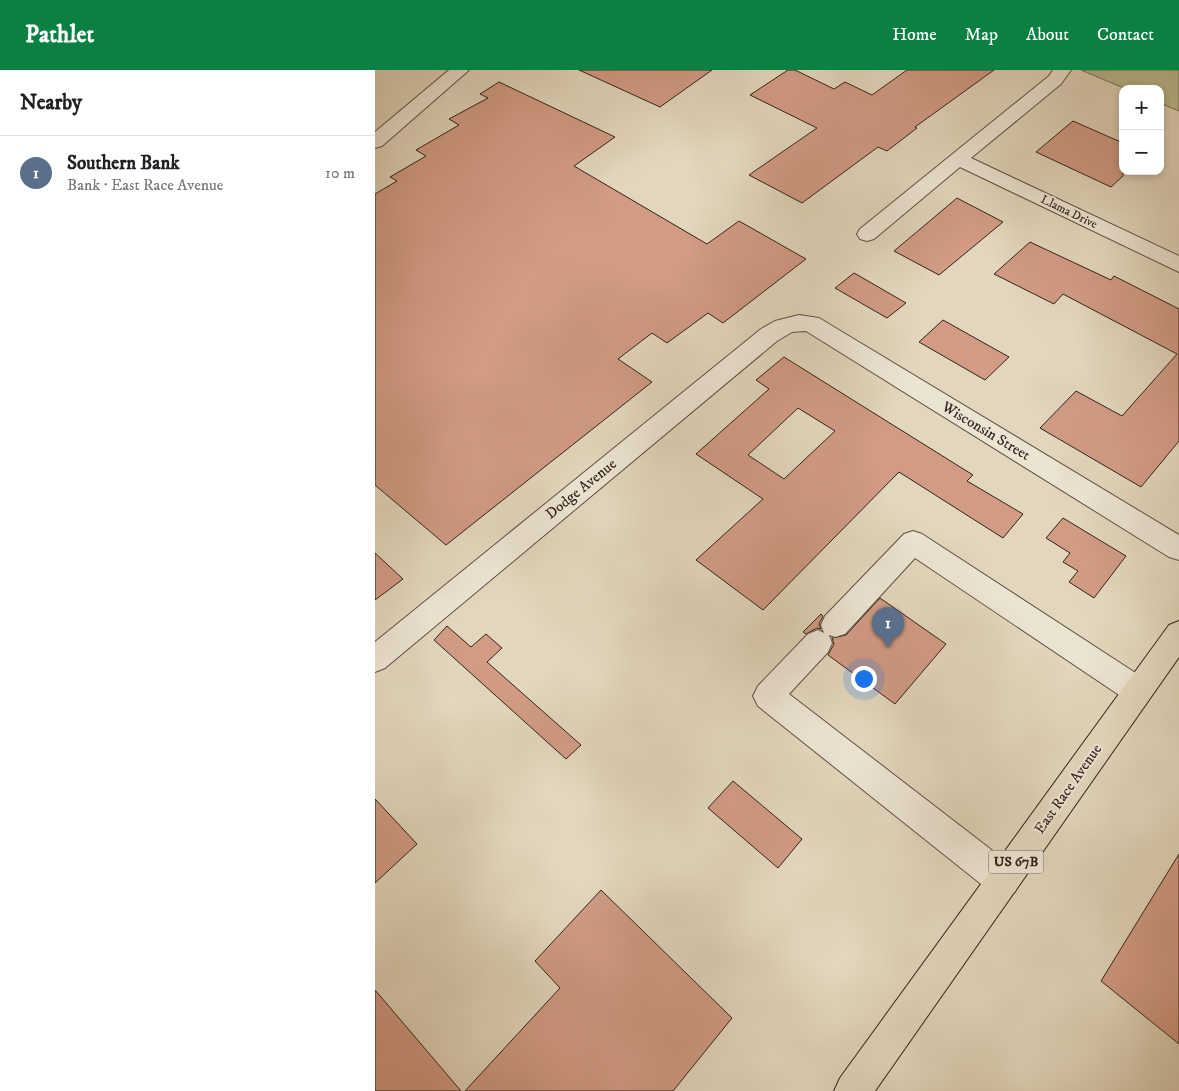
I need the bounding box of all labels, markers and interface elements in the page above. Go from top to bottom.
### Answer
text: Pathlet [25,20,94,50]
text: Home [892,24,937,46]
text: Map [965,24,998,46]
text: About [1026,24,1069,46]
text: Contact [1097,24,1154,46]
map controls [1119,85,1164,175]
button: + [1119,85,1164,130]
text: Nearby [20,90,82,116]
button: − [1119,130,1164,175]
text: Southern Bank [67,152,180,175]
text: 1 [33,163,39,183]
text: 10 m [325,163,355,183]
text: Bank · East Race Avenue [67,175,223,195]
street label: Llama Drive [1038,192,1100,232]
street label: Wisconsin Street [938,397,1034,465]
street label: Dodge Avenue [542,455,620,523]
pin: 1 [872,607,904,648]
your location [851,666,877,692]
street label: East Race Avenue [1030,740,1106,838]
road number: US 67B [989,850,1043,874]

